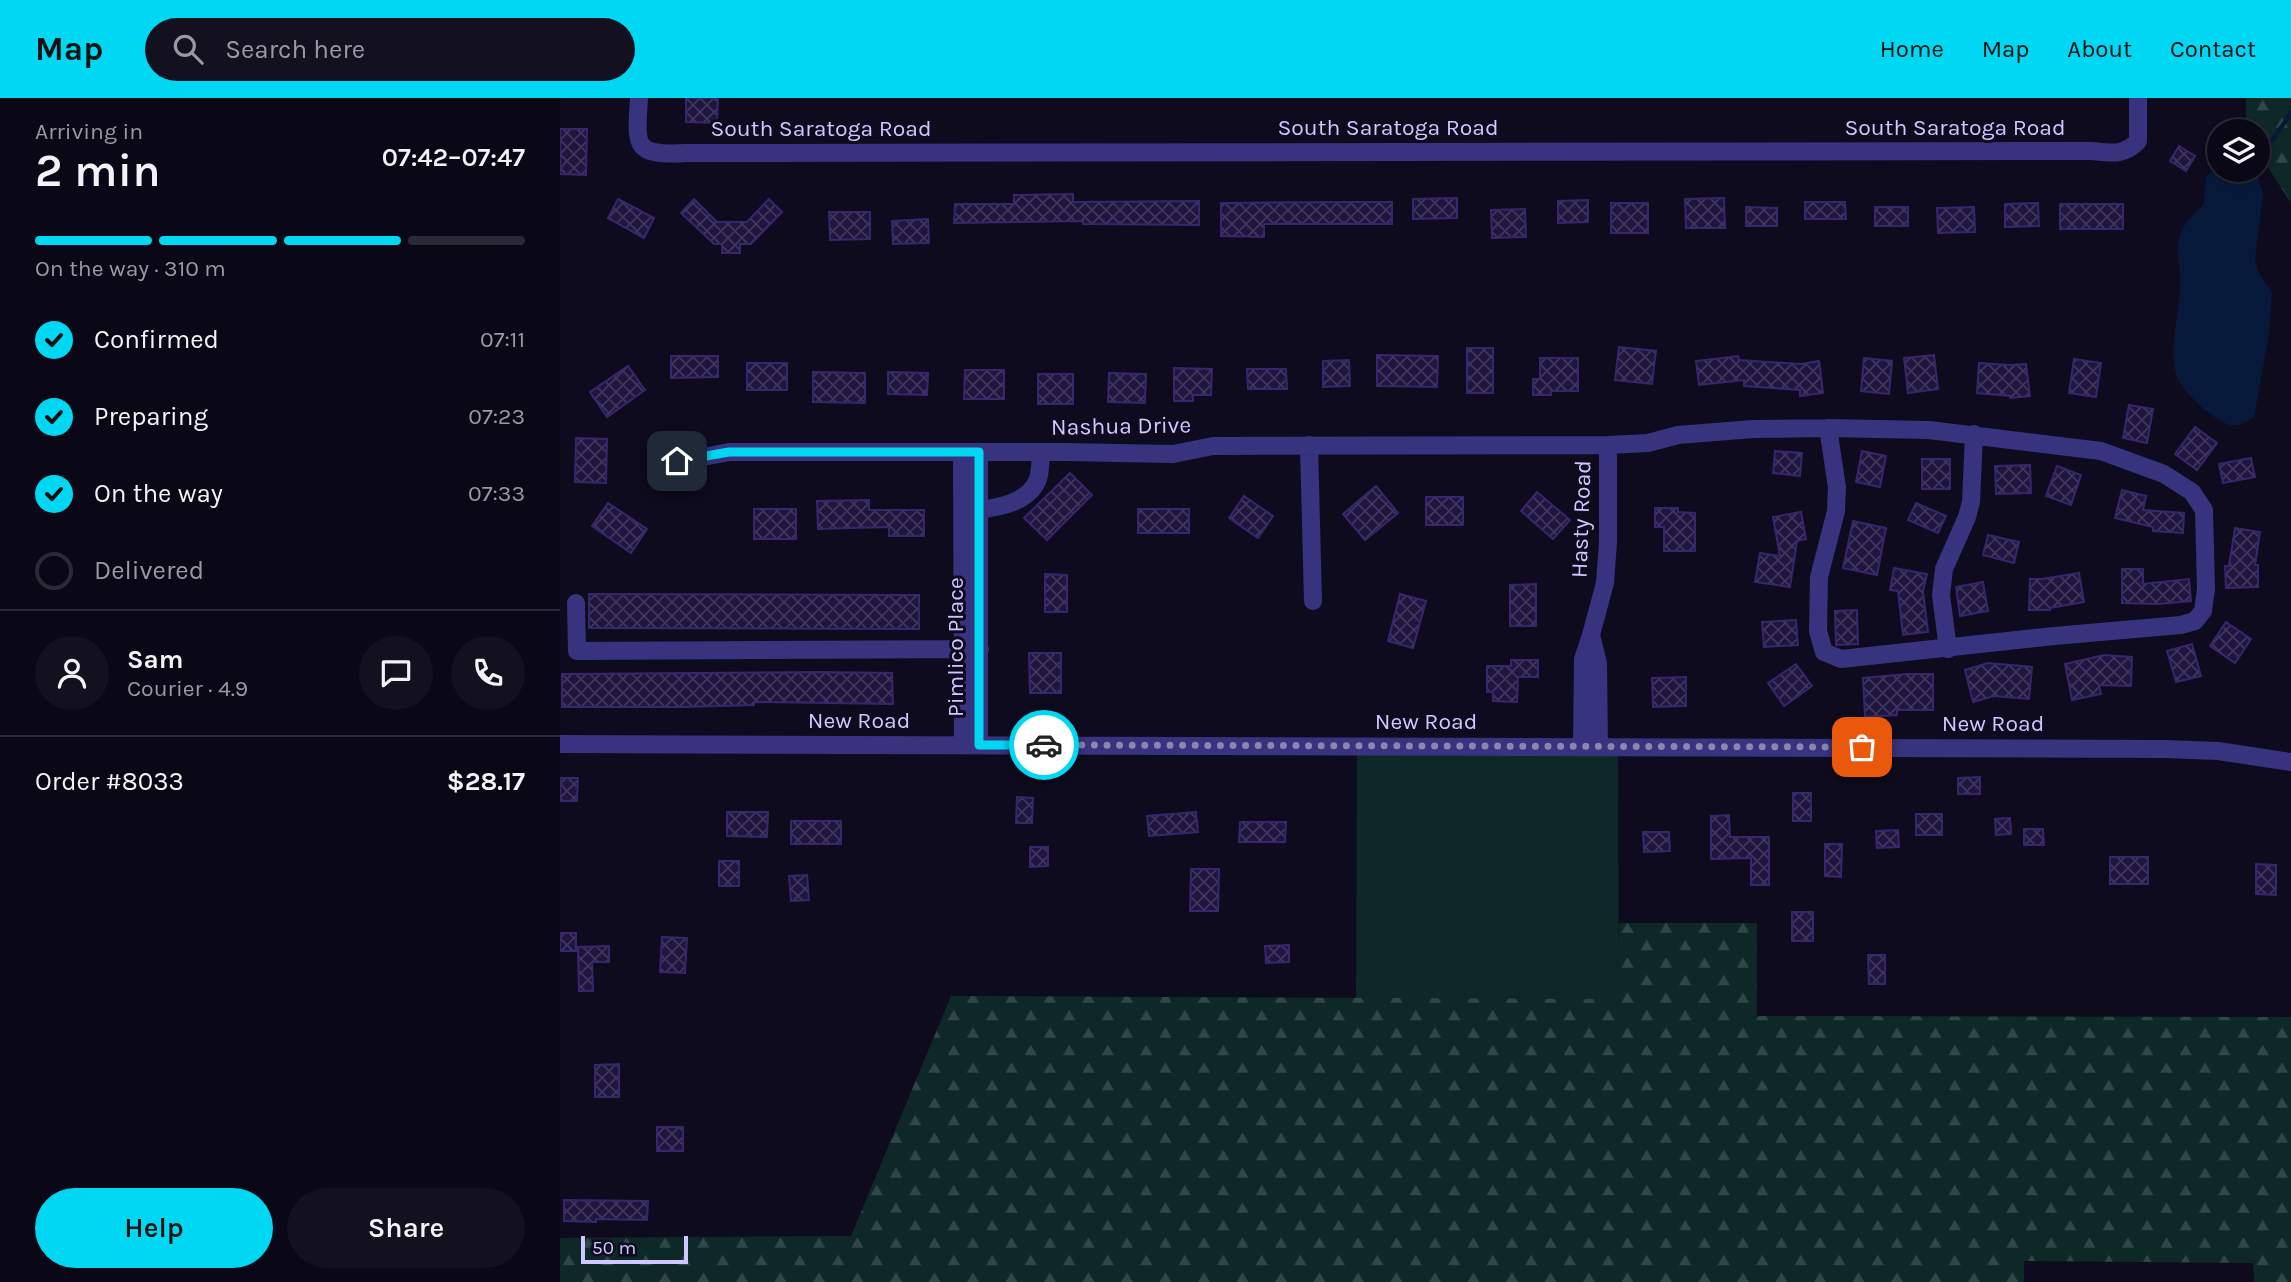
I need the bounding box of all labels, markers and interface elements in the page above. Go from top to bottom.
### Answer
search box [145,18,635,81]
text: Map [35,30,103,68]
icon: search [169,30,207,68]
text: Search here [225,34,365,65]
text: Home [1880,35,1944,63]
text: Map [1982,35,2029,63]
text: About [2067,35,2132,63]
text: Contact [2170,35,2256,63]
street label: South Saratoga Road [1277,114,1499,141]
street label: South Saratoga Road [1844,114,2066,141]
street label: South Saratoga Road [710,115,932,142]
text: Arriving in [35,118,143,145]
map controls [2207,119,2270,182]
button: layers [2207,119,2270,182]
text: 07:42–07:47 [382,142,525,173]
text: 2 min [35,144,161,198]
text: On the way · 310 m [35,255,226,282]
icon: check [35,321,73,359]
text: Confirmed [94,324,219,355]
text: 07:11 [480,326,525,353]
icon: check [35,398,73,436]
text: Preparing [94,401,208,432]
text: 07:23 [468,403,525,430]
street label: Nashua Drive [1051,411,1191,441]
pin [647,431,707,491]
icon: home [658,442,696,480]
street label: Hasty Road [1565,460,1597,578]
icon: check [35,475,73,513]
text: On the way [94,478,223,509]
text: 07:33 [468,480,525,507]
text: Delivered [94,555,204,586]
street label: Pimlico Place [942,577,969,717]
button: person [35,636,109,710]
button: chat [359,636,433,710]
button: phone [451,636,525,710]
text: Sam [127,644,183,675]
text: Courier · 4.9 [127,675,248,702]
street label: New Road [808,707,910,734]
street label: New Road [1375,708,1477,735]
courier [1009,710,1079,780]
street label: New Road [1942,710,2044,737]
pin [1832,717,1892,777]
icon: car [1025,726,1063,764]
icon: bag [1843,728,1881,766]
text: Order #8033 [35,766,184,797]
text: $28.17 [447,766,525,797]
button: Help [35,1188,273,1268]
button: Share [287,1188,525,1268]
scale bar [581,1233,688,1265]
text: 50 m [592,1237,636,1259]

